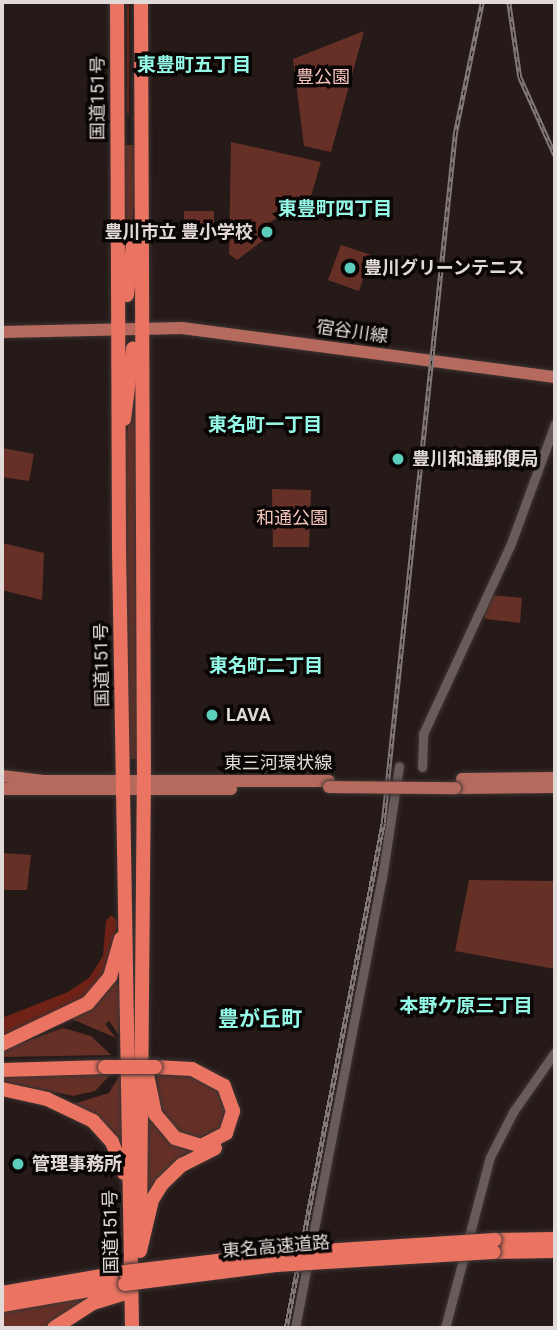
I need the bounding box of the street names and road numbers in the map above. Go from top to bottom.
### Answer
street label: 国道151号 [87,56,109,140]
street label: 宿谷川線 [315,316,389,348]
street label: 国道151号 [90,623,114,707]
street label: 東三河環状線 [224,752,332,774]
street label: 国道151号 [99,1190,123,1274]
street label: 東名高速道路 [221,1232,331,1262]

